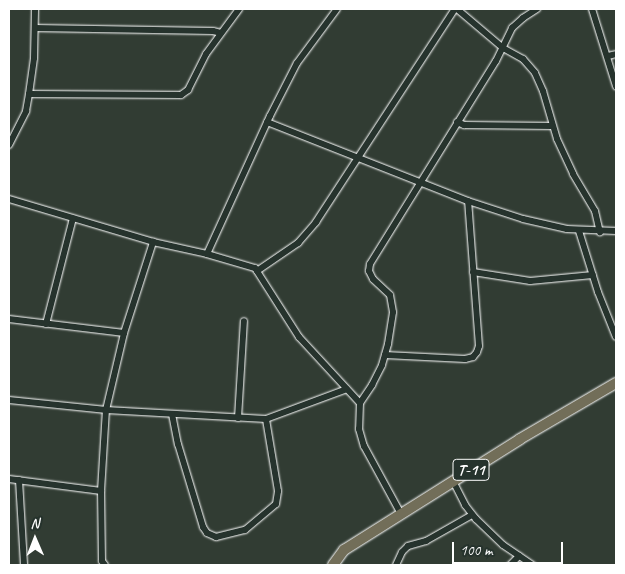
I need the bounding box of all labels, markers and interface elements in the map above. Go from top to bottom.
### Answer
road number: T-11 [452,456,490,484]
north arrow [10,514,60,564]
text: N [30,515,39,532]
scale bar [455,532,566,564]
text: 100 m [460,541,492,560]

